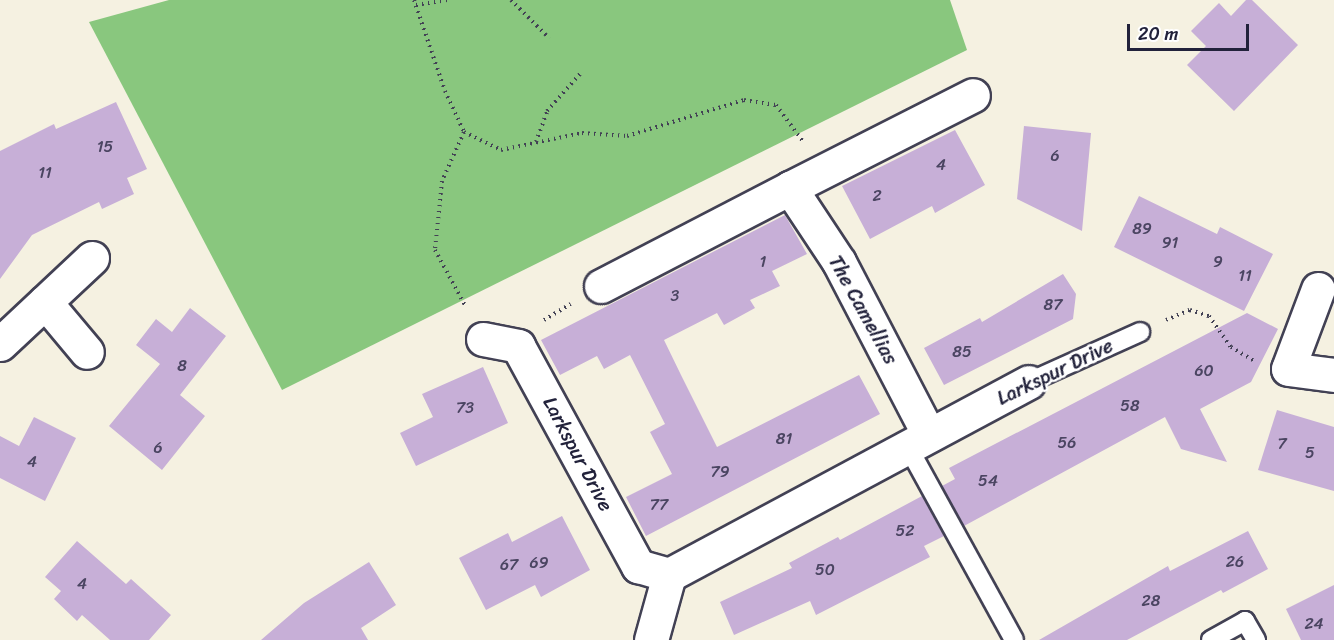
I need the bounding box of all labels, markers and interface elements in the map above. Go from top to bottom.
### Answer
scale bar [1130,12,1252,50]
text: 20 m [1138,18,1178,50]
house number: 15 [97,137,113,157]
house number: 6 [1050,146,1060,166]
house number: 4 [936,155,946,175]
house number: 11 [38,163,52,183]
house number: 2 [872,186,882,206]
house number: 89 [1132,219,1152,239]
house number: 91 [1162,233,1178,253]
street label: The Camellias [823,251,903,369]
house number: 1 [760,252,766,272]
house number: 9 [1213,252,1223,272]
house number: 11 [1238,266,1252,286]
house number: 3 [671,286,679,306]
house number: 87 [1044,295,1062,315]
street label: Larkspur Drive [993,334,1117,410]
house number: 85 [952,342,972,362]
house number: 8 [177,356,187,376]
house number: 60 [1194,361,1214,381]
street label: Larkspur Drive [538,393,618,515]
house number: 58 [1120,396,1140,416]
house number: 73 [456,398,474,418]
house number: 81 [776,429,792,449]
house number: 56 [1058,433,1076,453]
house number: 7 [1277,434,1287,454]
house number: 6 [153,438,163,458]
house number: 5 [1305,443,1315,463]
house number: 4 [27,452,37,472]
house number: 79 [711,462,729,482]
house number: 54 [978,471,998,491]
house number: 77 [650,495,668,515]
house number: 52 [895,521,915,541]
house number: 26 [1226,552,1244,572]
house number: 69 [530,553,548,573]
house number: 67 [500,555,518,575]
house number: 50 [815,560,835,580]
house number: 4 [77,574,87,594]
house number: 28 [1142,591,1160,611]
house number: 24 [1304,614,1324,634]

